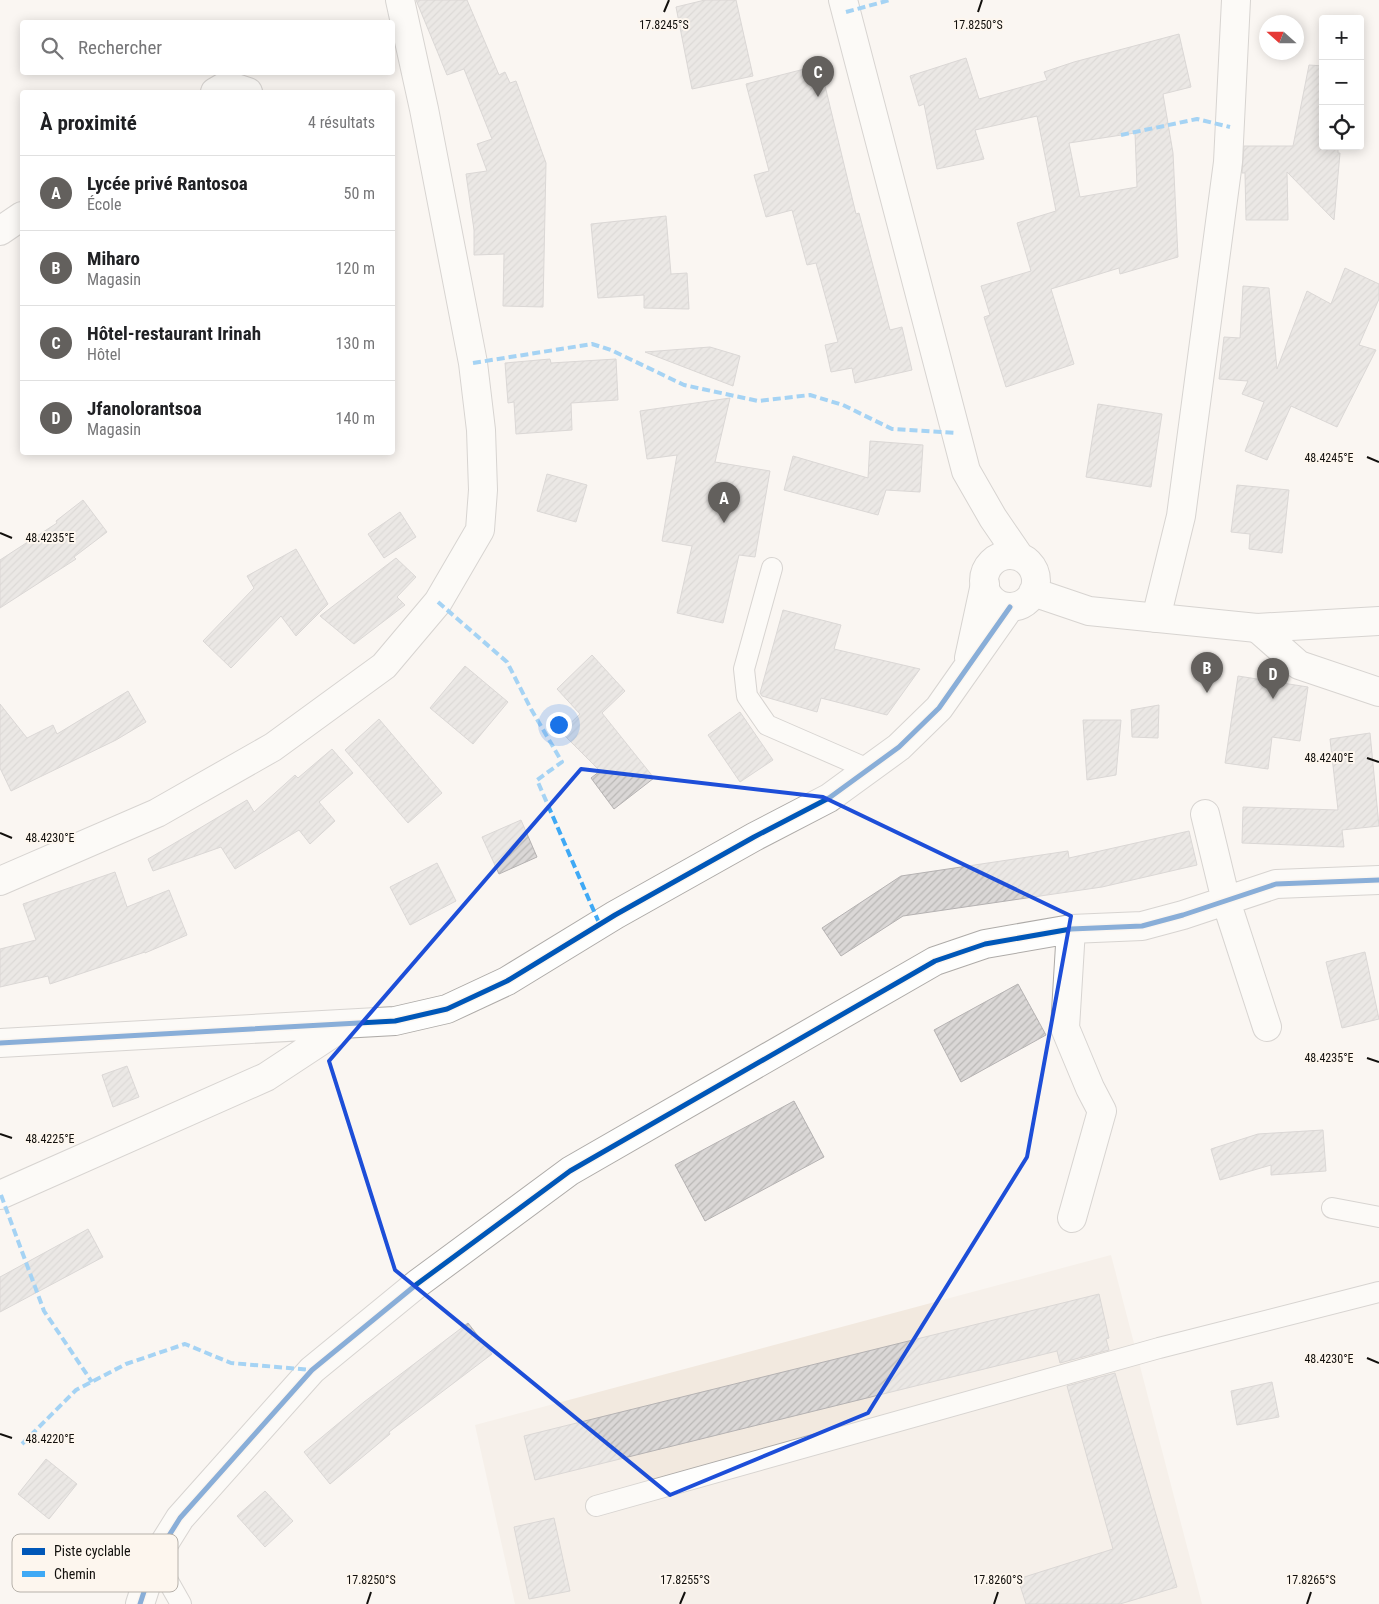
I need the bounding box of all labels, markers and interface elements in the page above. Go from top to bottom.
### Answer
north arrow [1259,15,1304,60]
map controls [1319,15,1364,150]
button: + [1319,15,1364,60]
text: 17.8245°S [639,18,689,32]
text: 17.8250°S [953,18,1003,32]
search box [20,20,395,75]
icon: search [38,34,66,62]
text: Rechercher [78,36,162,59]
pin: C [802,56,834,97]
button: − [1319,60,1364,105]
button: locate [1319,105,1364,150]
text: À proximité [40,111,137,135]
text: 4 résultats [308,113,375,132]
text: Lycée privé Rantosoa [87,172,248,195]
text: A [51,184,61,203]
text: 50 m [343,184,375,203]
text: École [87,195,121,214]
text: Miharo [87,247,140,270]
text: B [52,259,60,278]
text: 120 m [336,259,375,278]
text: Magasin [87,270,141,289]
text: Hôtel-restaurant Irinah [87,322,261,345]
text: C [51,334,61,353]
text: 130 m [336,334,375,353]
text: Hôtel [87,345,121,364]
text: Jfanolorantsoa [87,397,202,420]
text: D [51,409,61,428]
text: 140 m [336,409,375,428]
text: Magasin [87,420,141,439]
text: 48.4245°E [1304,451,1354,465]
pin: A [708,482,740,523]
text: 48.4235°E [25,531,75,545]
pin: B [1191,652,1223,693]
pin: D [1257,658,1289,699]
your location [546,712,572,738]
text: 48.4240°E [1304,751,1354,765]
text: 48.4230°E [25,831,75,845]
text: 48.4235°E [1304,1051,1354,1065]
text: 48.4225°E [25,1132,75,1146]
text: 48.4230°E [1304,1352,1354,1366]
text: 48.4220°E [25,1432,75,1446]
legend [12,1534,178,1592]
text: Piste cyclable [54,1543,131,1559]
text: Chemin [54,1566,96,1582]
text: 17.8250°S [346,1573,396,1587]
text: 17.8255°S [660,1573,710,1587]
text: 17.8260°S [973,1573,1023,1587]
text: 17.8265°S [1286,1573,1336,1587]

